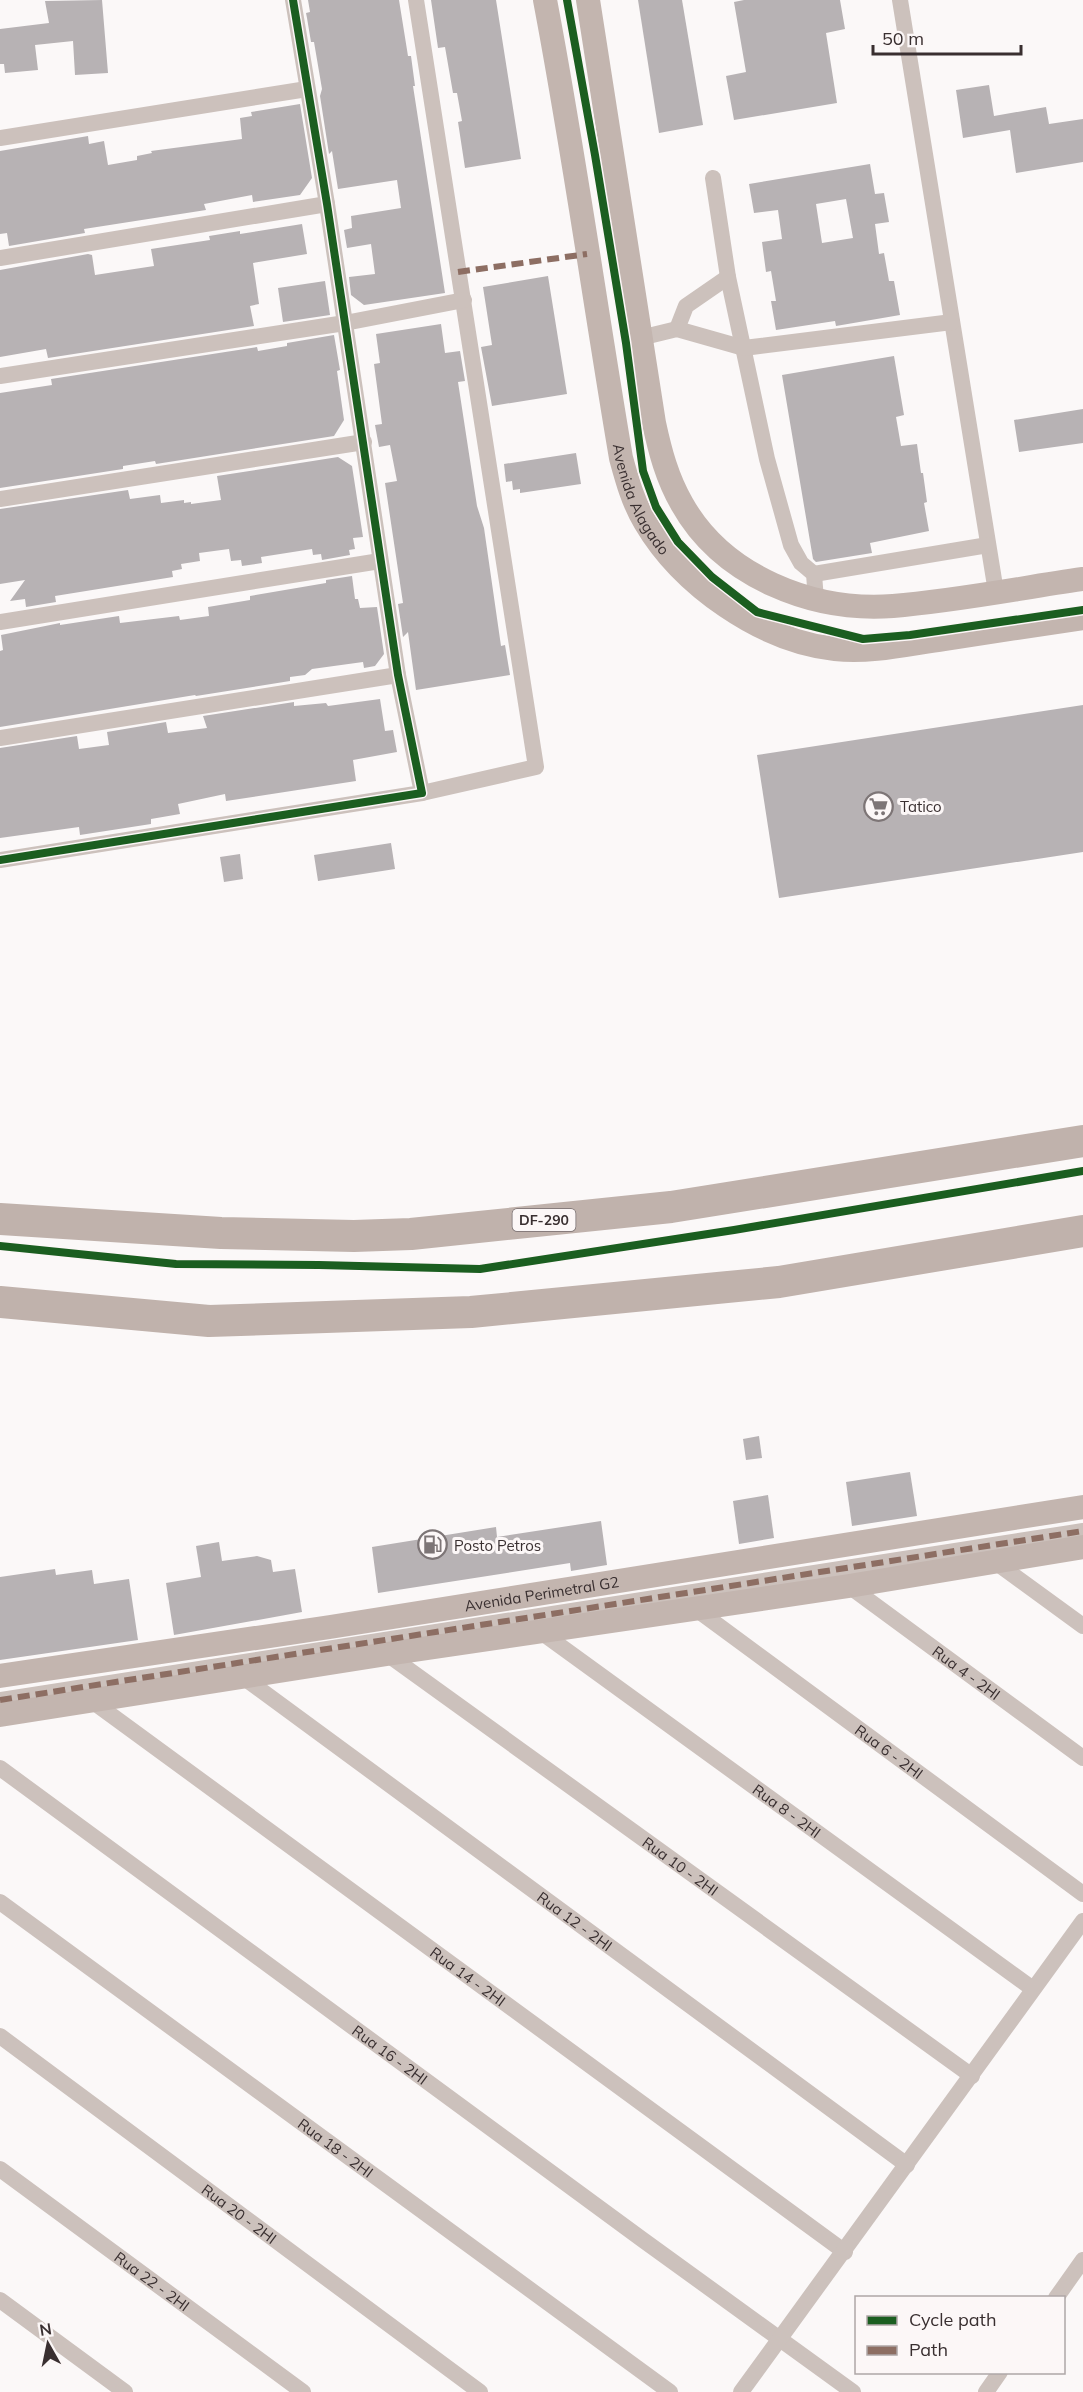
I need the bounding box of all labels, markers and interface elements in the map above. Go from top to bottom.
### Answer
scale bar [873,18,1022,56]
text: 50 m [882,27,924,50]
street label: Avenida Alagado [609,442,674,558]
supermarket icon: Tatico [863,790,895,822]
place label: Tatico [900,797,942,816]
road number: DF-290 [512,1209,576,1231]
fuel station icon: Posto Petros [417,1529,449,1561]
place label: Posto Petros [454,1536,541,1555]
street label: Avenida Perimetral G2 [463,1572,620,1615]
street label: Rua 4 - 2HI [929,1641,1004,1704]
street label: Rua 6 - 2HI [852,1720,927,1783]
street label: Rua 8 - 2HI [749,1779,825,1842]
street label: Rua 10 - 2HI [639,1832,722,1899]
street label: Rua 12 - 2HI [534,1887,616,1955]
street label: Rua 14 - 2HI [427,1942,509,2010]
street label: Rua 16 - 2HI [349,2021,432,2088]
street label: Rua 18 - 2HI [294,2114,377,2181]
street label: Rua 20 - 2HI [198,2179,281,2248]
street label: Rua 22 - 2HI [111,2247,194,2315]
legend [855,2296,1065,2374]
text: Cycle path [909,2308,996,2331]
north arrow [18,2314,78,2374]
text: N [38,2318,53,2340]
text: Path [909,2338,948,2361]

